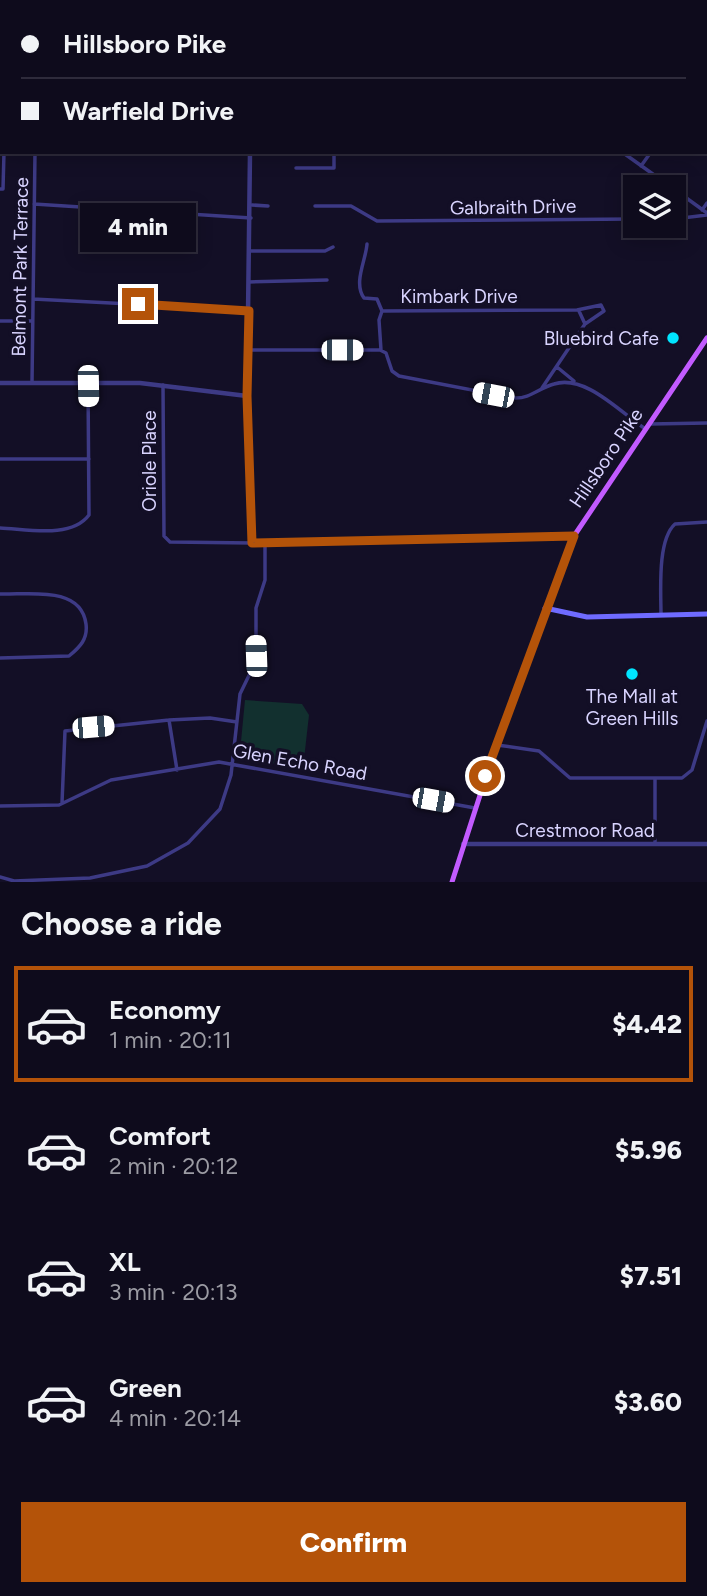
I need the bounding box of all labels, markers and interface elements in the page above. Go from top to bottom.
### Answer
text: Hillsboro Pike [63,28,226,60]
text: Warfield Drive [63,95,234,127]
map controls [623,175,686,238]
button: layers [623,175,686,238]
street label: Belmont Park Terrace [7,177,33,357]
street label: Galbraith Drive [450,194,576,220]
callout: 4 min [80,202,196,252]
text: 4 min [108,213,168,241]
street label: Kimbark Drive [400,285,518,308]
route end [122,288,154,320]
place label: Bluebird Cafe [544,327,659,350]
marker: Bluebird Cafe [665,330,681,346]
car [322,340,364,361]
car [78,365,99,407]
car [471,381,516,409]
street label: Hillsboro Pike [564,404,648,512]
street label: Oriole Place [138,410,161,512]
car [245,635,268,677]
marker: The Mall at Green Hills [624,666,640,682]
place label: The Mall at Green Hills [586,685,679,730]
car [72,715,115,739]
street label: Glen Echo Road [231,739,369,785]
route start [469,760,501,792]
car [411,786,456,814]
street label: Crestmoor Road [515,819,655,842]
text: Choose a ride [21,905,222,943]
icon: car [25,993,88,1056]
text: Economy [109,994,221,1026]
text: $4.42 [612,1008,682,1040]
text: 1 min · 20:11 [109,1026,232,1054]
icon: car [25,1119,88,1182]
text: Comfort [109,1120,211,1152]
text: $5.96 [615,1134,682,1166]
text: 2 min · 20:12 [109,1152,238,1180]
icon: car [25,1245,88,1308]
text: XL [109,1246,141,1278]
text: $7.51 [620,1260,682,1292]
text: 3 min · 20:13 [109,1278,238,1306]
icon: car [25,1371,88,1434]
text: Green [109,1372,182,1404]
text: $3.60 [614,1386,682,1418]
text: 4 min · 20:14 [109,1404,241,1432]
button: Confirm [21,1502,686,1582]

